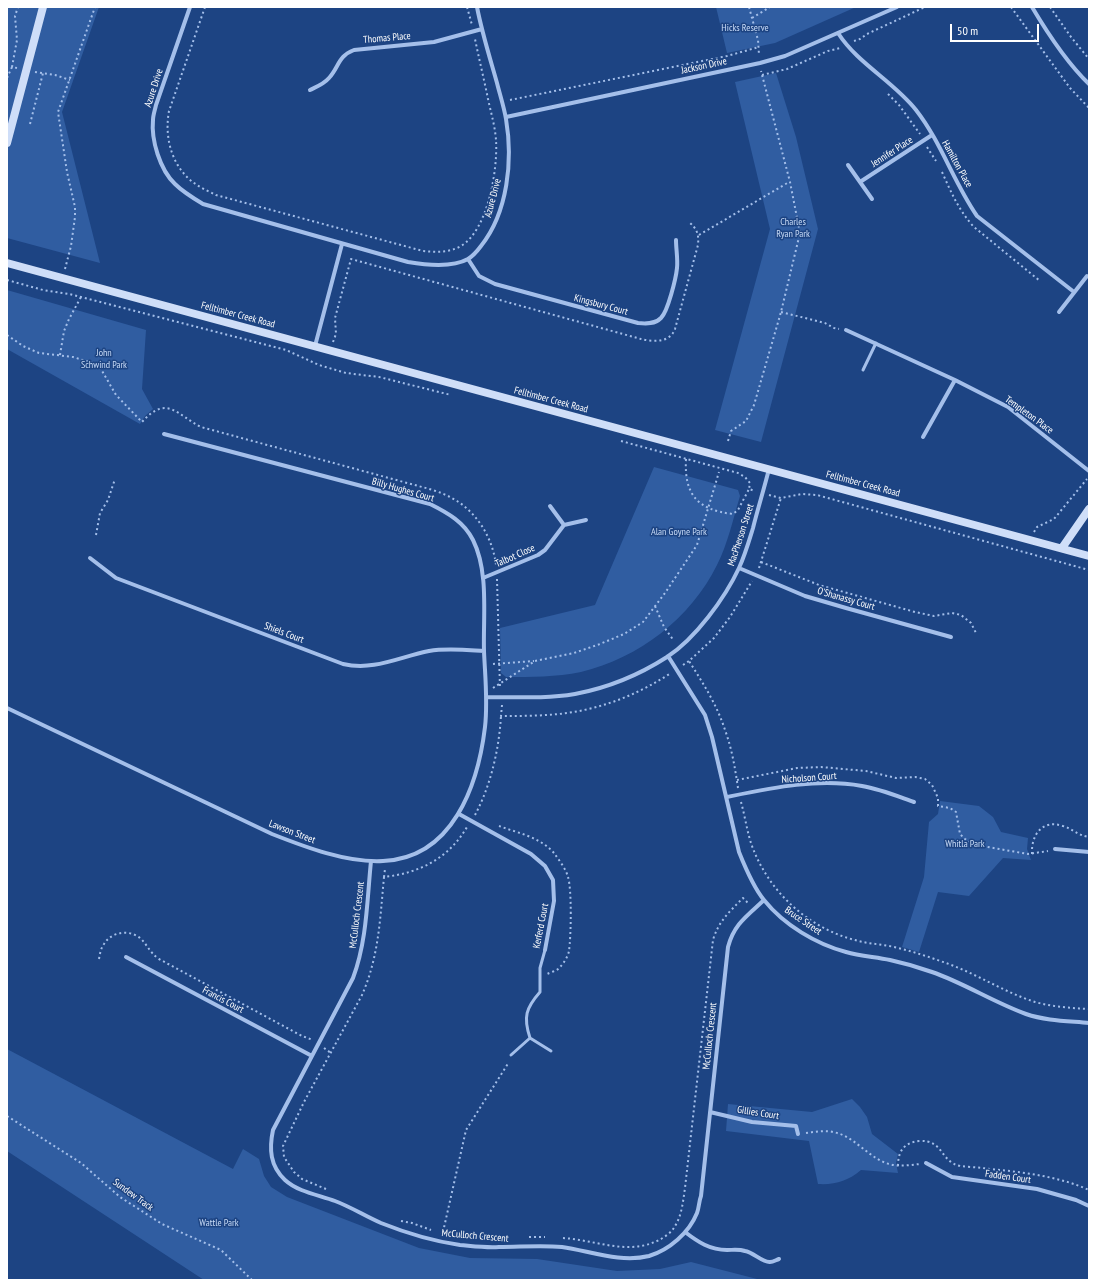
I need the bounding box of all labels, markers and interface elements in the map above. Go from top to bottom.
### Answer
scale bar [952,16,1041,42]
park label: Hicks Reserve [721,22,769,34]
text: 50 m [957,23,978,38]
street label: Thomas Place [363,30,411,46]
street label: Jackson Drive [680,55,728,77]
street label: Azure Drive [142,67,166,109]
street label: Jennifer Place [869,134,915,170]
street label: Hamilton Place [939,138,975,190]
street label: Azure Drive [482,177,504,219]
park label: Charles Ryan Park [776,216,810,240]
street label: Kingsbury Court [573,292,629,318]
street label: Felltimber Creek Road [200,299,276,331]
park label: John Schwind Park [81,347,127,370]
street label: Felltimber Creek Road [513,384,589,416]
street label: Templeton Place [1003,393,1055,437]
street label: Felltimber Creek Road [825,468,901,500]
street label: Billy Hughes Court [371,475,435,505]
street label: MacPherson Street [725,502,757,568]
park label: Alan Goyne Park [651,526,707,538]
street label: Talbot Close [493,542,537,570]
street label: O'Shanassy Court [816,585,876,613]
street label: Shiels Court [262,620,306,646]
street label: Nicholson Court [781,770,837,786]
street label: Lawson Street [267,818,317,846]
park label: Whitla Park [945,838,985,850]
street label: McCulloch Crescent [347,881,367,949]
street label: Kerferd Court [531,902,551,950]
street label: Bruce Street [782,904,824,938]
street label: Francis Court [200,984,246,1016]
street label: McCulloch Crescent [701,1002,719,1070]
street label: Gillies Court [736,1104,780,1122]
street label: Fadden Court [984,1168,1032,1186]
street label: Sundew Track [110,1176,156,1214]
park label: Wattle Park [199,1217,239,1229]
street label: McCulloch Crescent [441,1227,509,1245]

